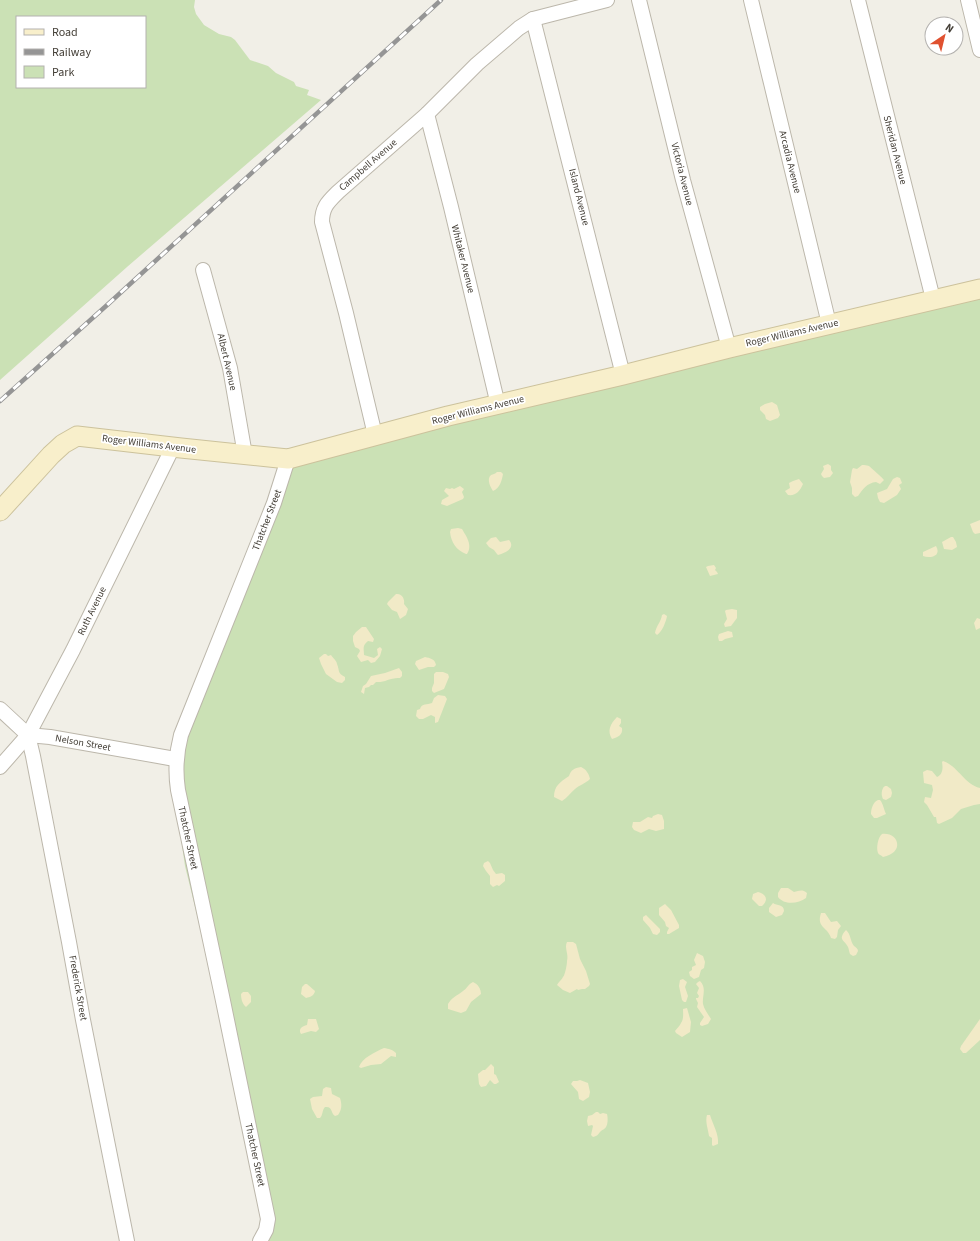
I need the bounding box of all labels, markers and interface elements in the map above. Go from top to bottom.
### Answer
legend [16,16,146,88]
north arrow [924,16,964,56]
text: N [942,20,957,36]
text: Road [52,24,78,41]
text: Railway [52,44,91,61]
text: Park [52,64,74,81]
street label: Sheridan Avenue [880,114,910,186]
street label: Arcadia Avenue [775,129,805,195]
street label: Campbell Avenue [336,136,400,194]
street label: Victoria Avenue [667,141,697,207]
street label: Island Avenue [565,167,593,227]
street label: Whitaker Avenue [448,223,478,295]
street label: Roger Williams Avenue [744,316,840,350]
street label: Albert Avenue [214,332,240,392]
street label: Roger Williams Avenue [430,392,526,428]
street label: Roger Williams Avenue [101,431,197,457]
street label: Thatcher Street [249,487,285,553]
street label: Ruth Avenue [74,584,110,638]
street label: Nelson Street [54,731,112,755]
street label: Thatcher Street [174,805,202,872]
street label: Frederick Street [65,954,91,1022]
street label: Thatcher Street [241,1122,269,1189]

